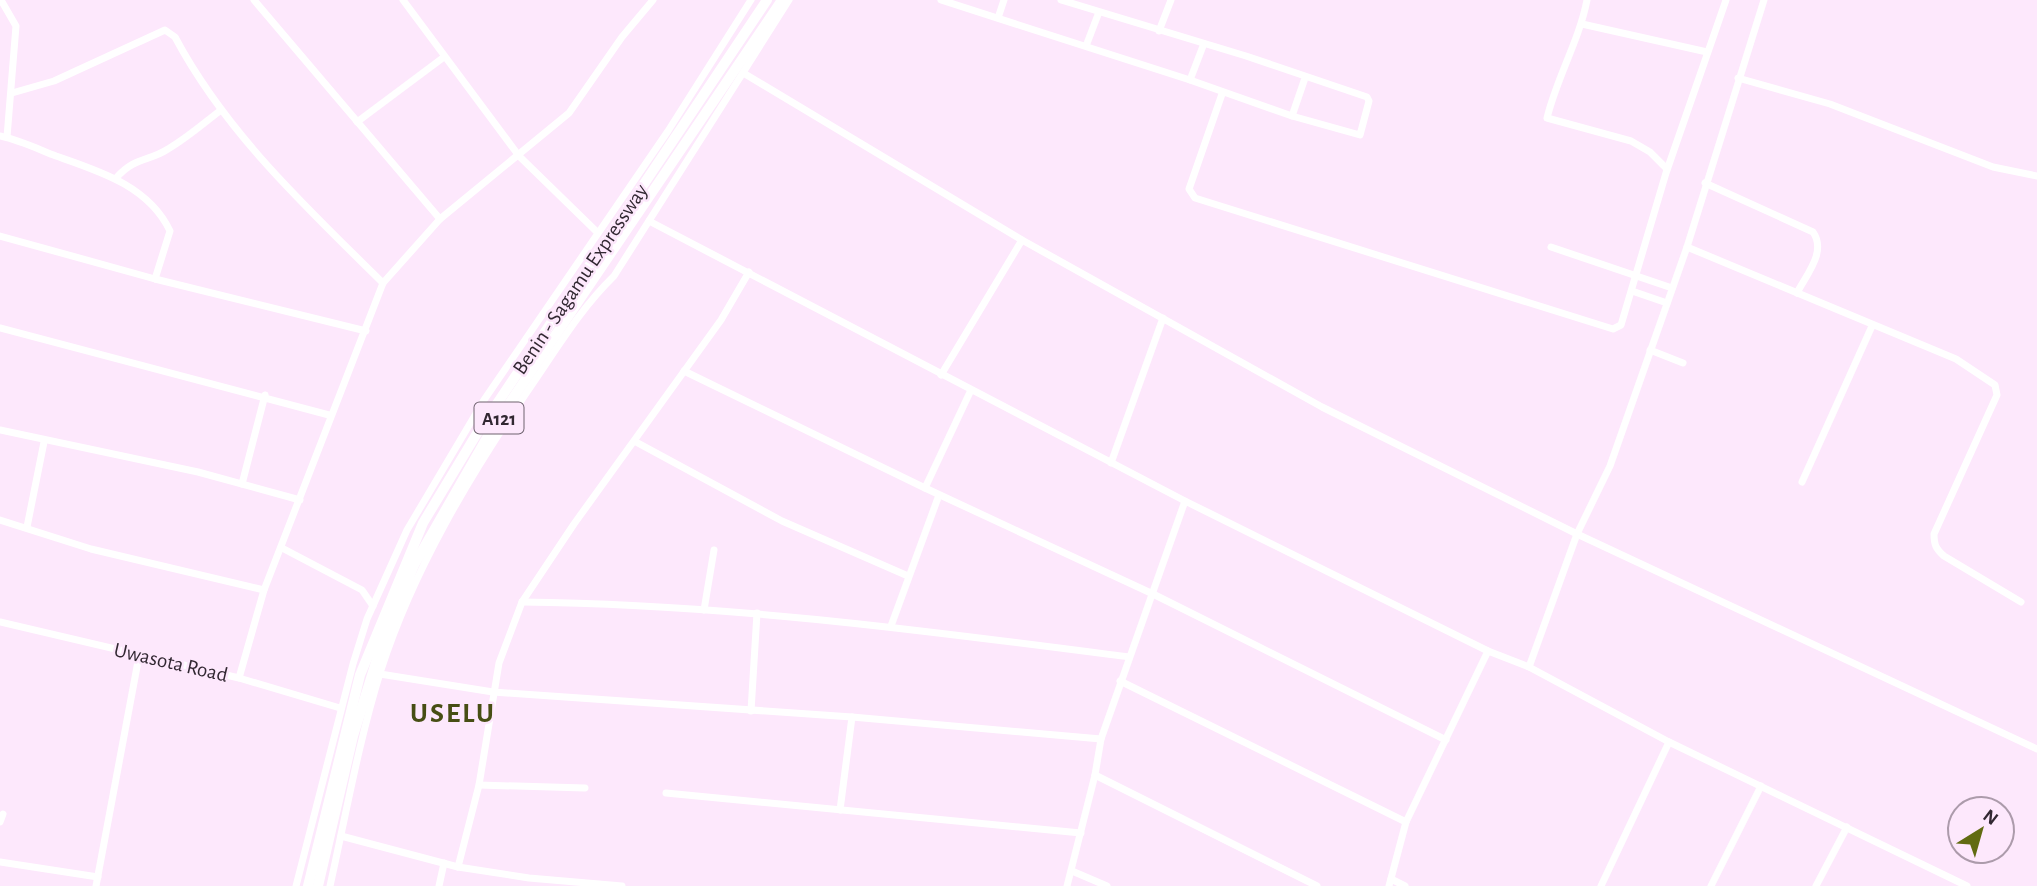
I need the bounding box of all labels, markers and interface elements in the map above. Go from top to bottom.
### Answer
street label: Benin - Sagamu Expressway [509,180,652,378]
road number: A121 [475,402,524,434]
street label: Uwasota Road [112,639,230,686]
district label: USELU [410,700,496,728]
north arrow [1946,795,2016,865]
text: N [1979,806,2001,829]

